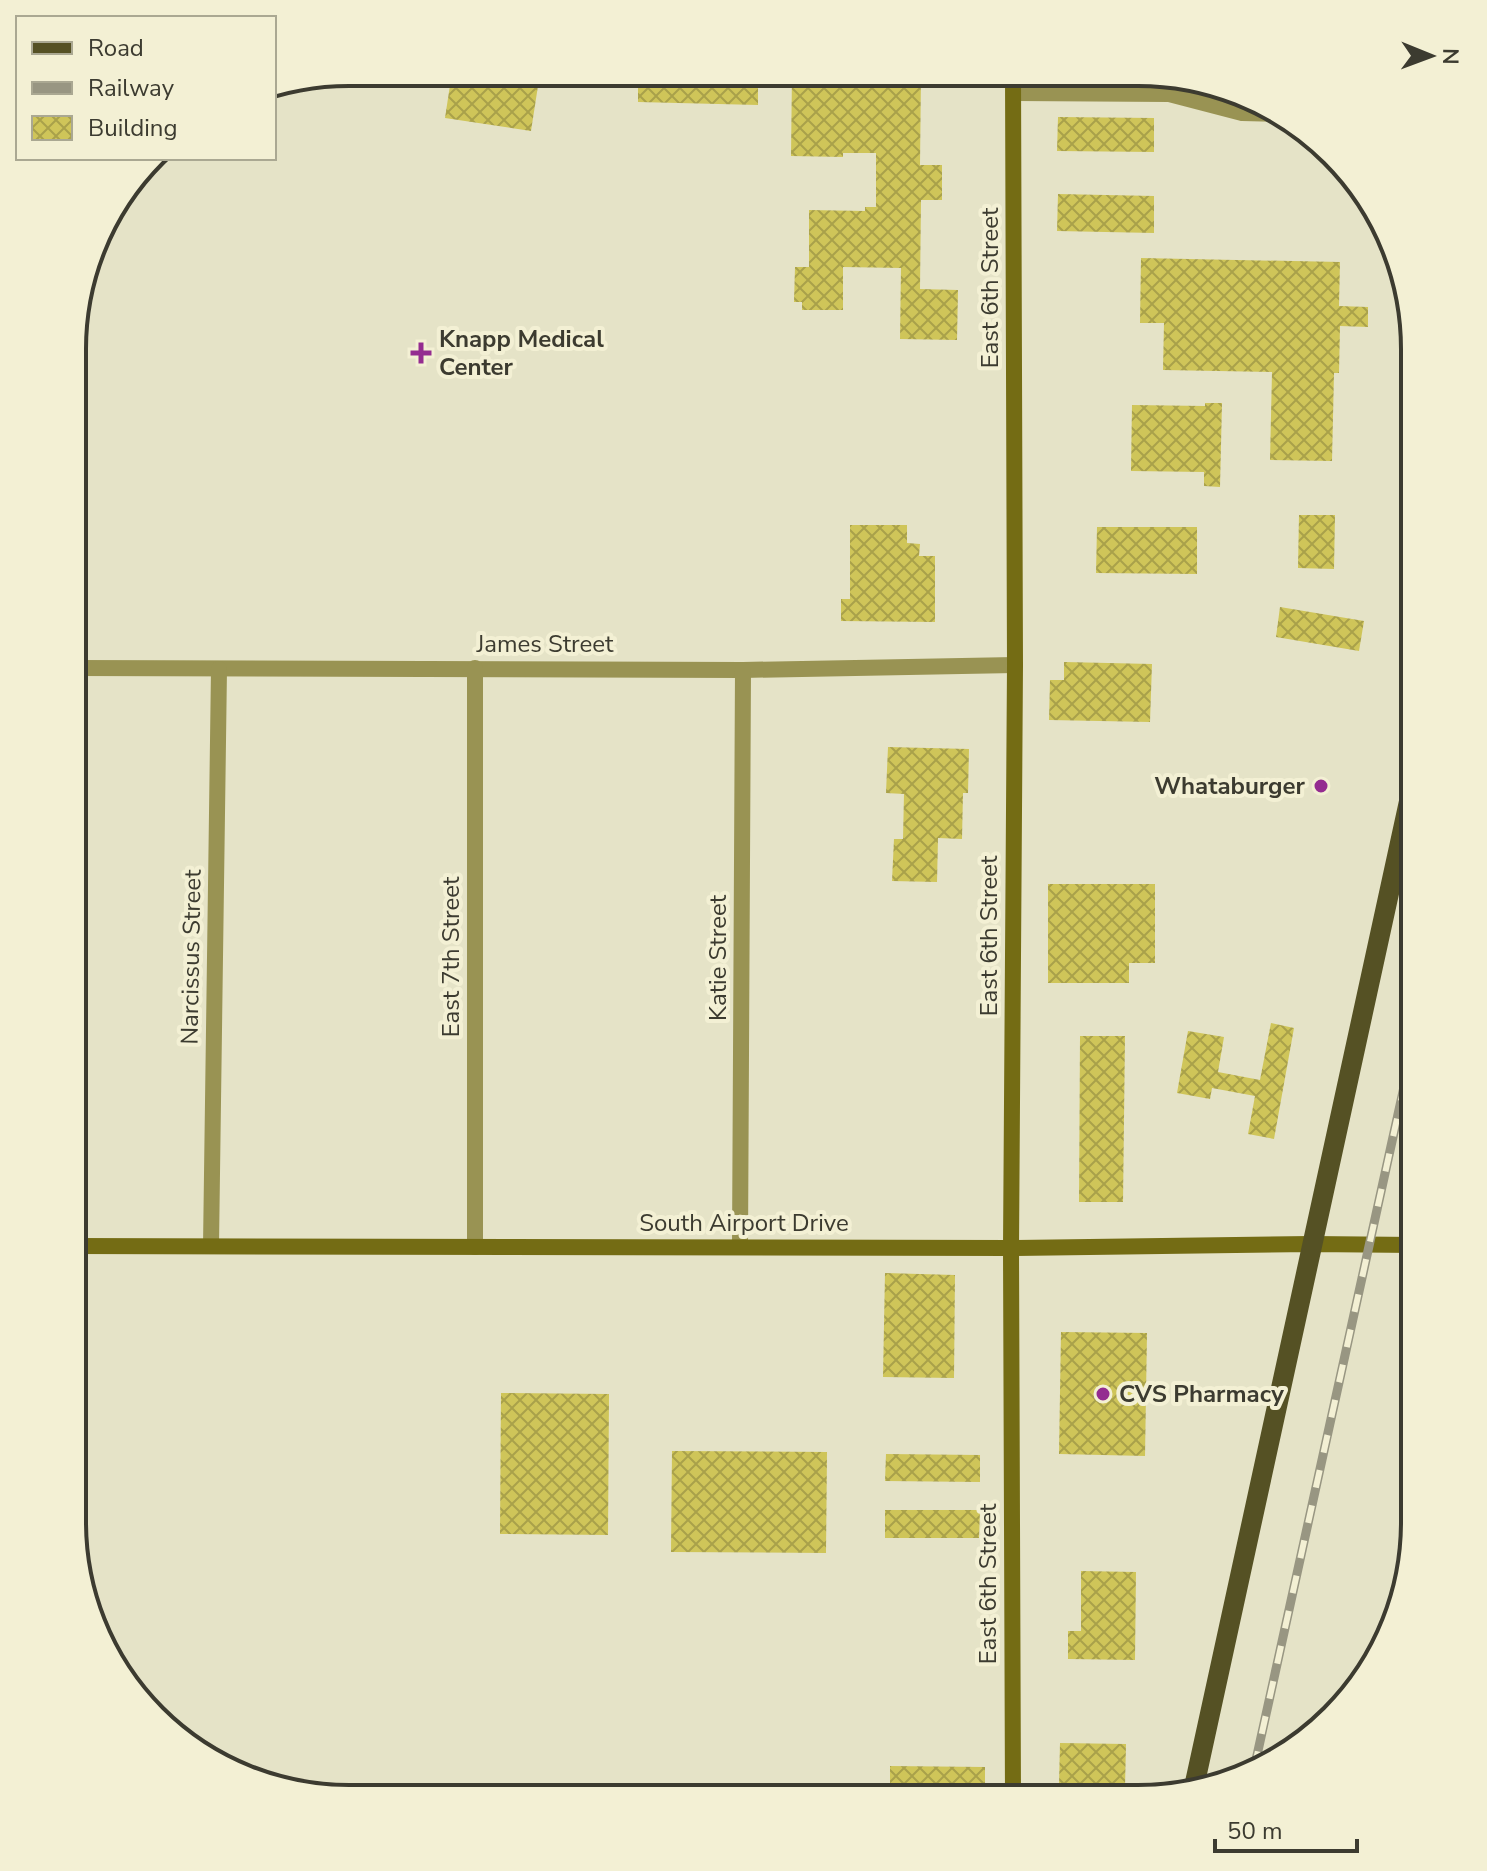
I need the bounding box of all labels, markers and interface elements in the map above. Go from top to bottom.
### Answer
legend [16,16,276,160]
north arrow [1391,16,1471,96]
text: Road [88,32,144,64]
text: N [1435,48,1465,65]
text: Railway [88,72,175,104]
text: Building [88,112,178,144]
street label: East 6th Street [974,207,1006,368]
place label: Knapp Medical Center [439,323,604,383]
marker: Knapp Medical Center [410,342,432,364]
street label: James Street [475,628,614,660]
place label: Whataburger [1154,770,1306,802]
marker: Whataburger [1312,777,1330,795]
street label: East 6th Street [973,855,1005,1016]
street label: Narcissus Street [173,868,209,1045]
street label: East 7th Street [435,876,467,1037]
street label: Katie Street [702,894,734,1021]
street label: South Airport Drive [639,1207,849,1239]
place label: CVS Pharmacy [1119,1378,1284,1410]
marker: CVS Pharmacy [1094,1385,1112,1403]
street label: East 6th Street [972,1503,1004,1664]
scale bar [1215,1803,1357,1853]
text: 50 m [1227,1815,1283,1847]

